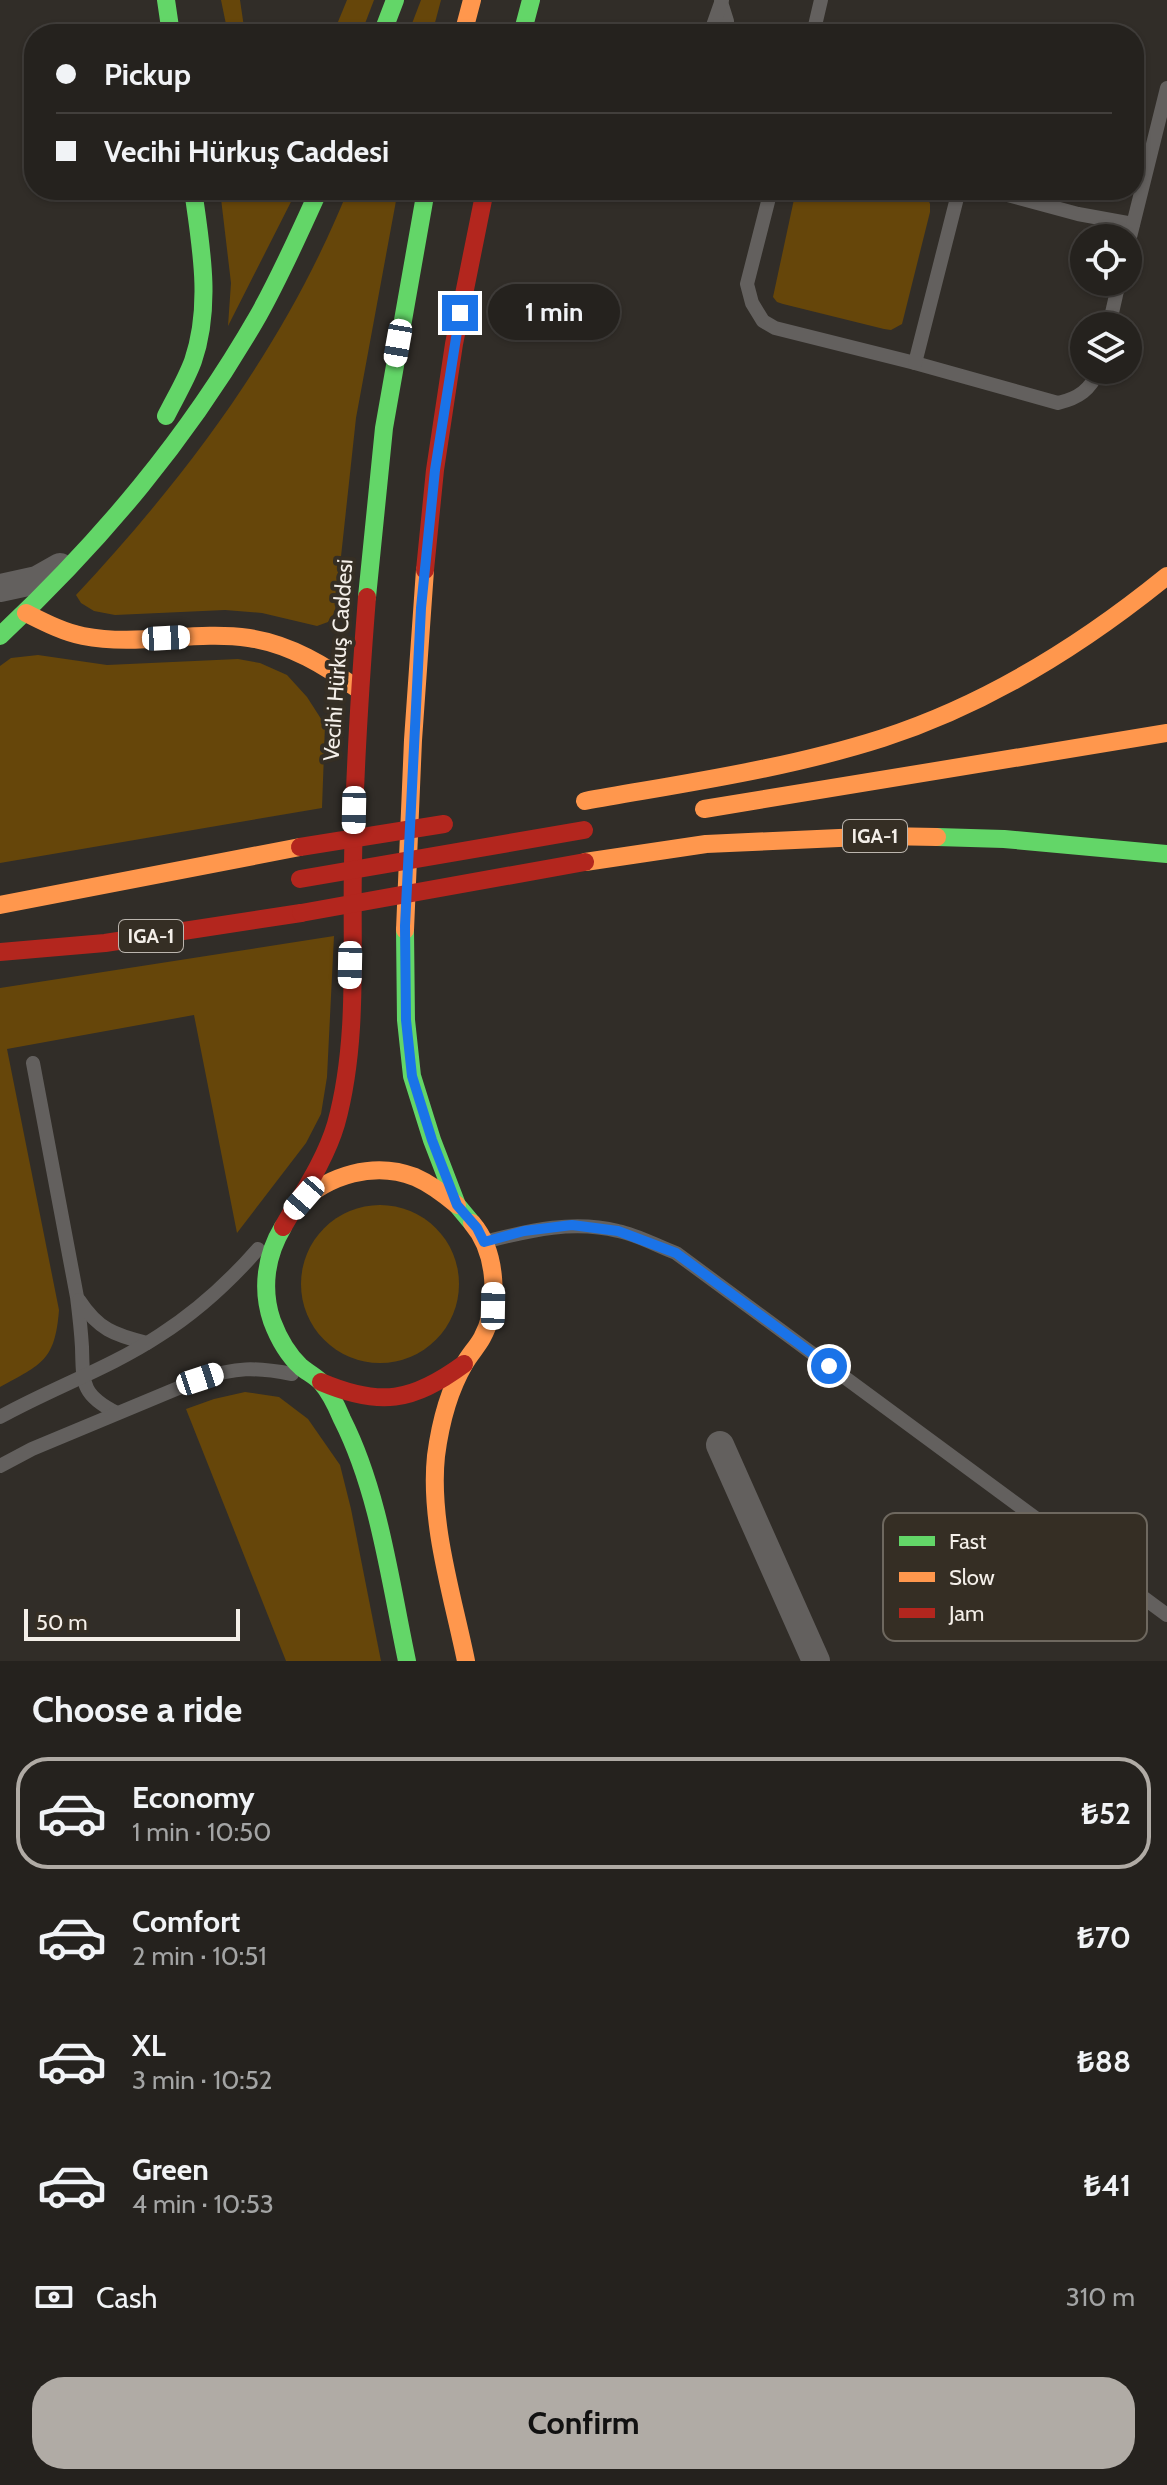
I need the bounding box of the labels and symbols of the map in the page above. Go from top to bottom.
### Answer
callout: 1 min [488,285,620,341]
route end [442,295,478,331]
car [382,317,414,369]
street label: Vecihi Hürkuş Caddesi [317,558,359,762]
car [141,625,191,651]
car [342,786,366,834]
road number: IGA-1 [843,820,907,852]
road number: IGA-1 [119,920,183,952]
car [338,941,362,989]
car [279,1172,329,1224]
car [481,1282,505,1330]
route start [811,1348,847,1384]
car [173,1360,227,1398]
legend [883,1513,1147,1641]
text: Fast [949,1528,987,1555]
text: Slow [949,1564,995,1591]
text: Jam [948,1600,984,1627]
scale bar [24,1605,240,1641]

